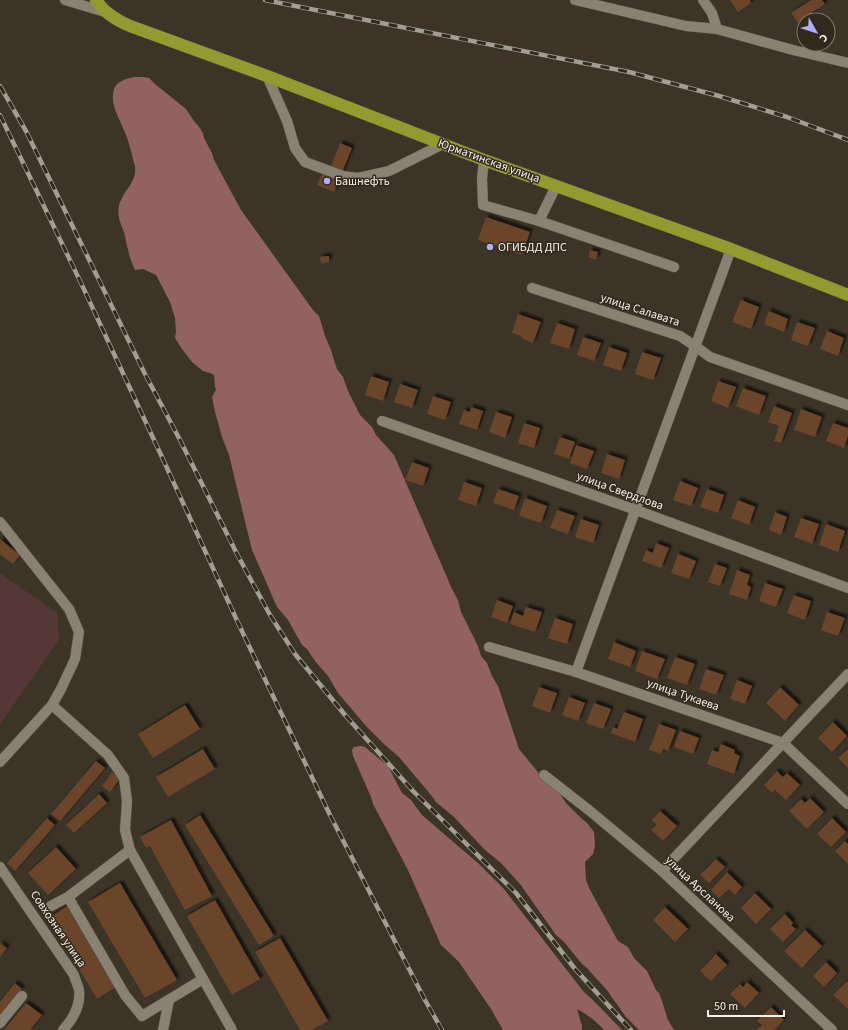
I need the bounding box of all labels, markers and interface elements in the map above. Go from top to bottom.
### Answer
north arrow [796,12,836,52]
text: С [815,31,831,46]
street label: Юрматинская улица [436,135,542,187]
place label: Башнефть [335,173,390,190]
marker: Башнефть [322,176,332,186]
place label: ОГИБДД ДПС [498,239,567,256]
marker: ОГИБДД ДПС [485,242,495,252]
street label: улица Салавата [598,289,682,331]
street label: улица Свердлова [574,467,666,515]
street label: улица Тукаева [645,675,721,715]
street label: улица Арсланова [661,852,739,926]
street label: Совхозная улица [26,887,90,971]
scale bar [708,992,784,1018]
text: 50 m [714,998,738,1015]

